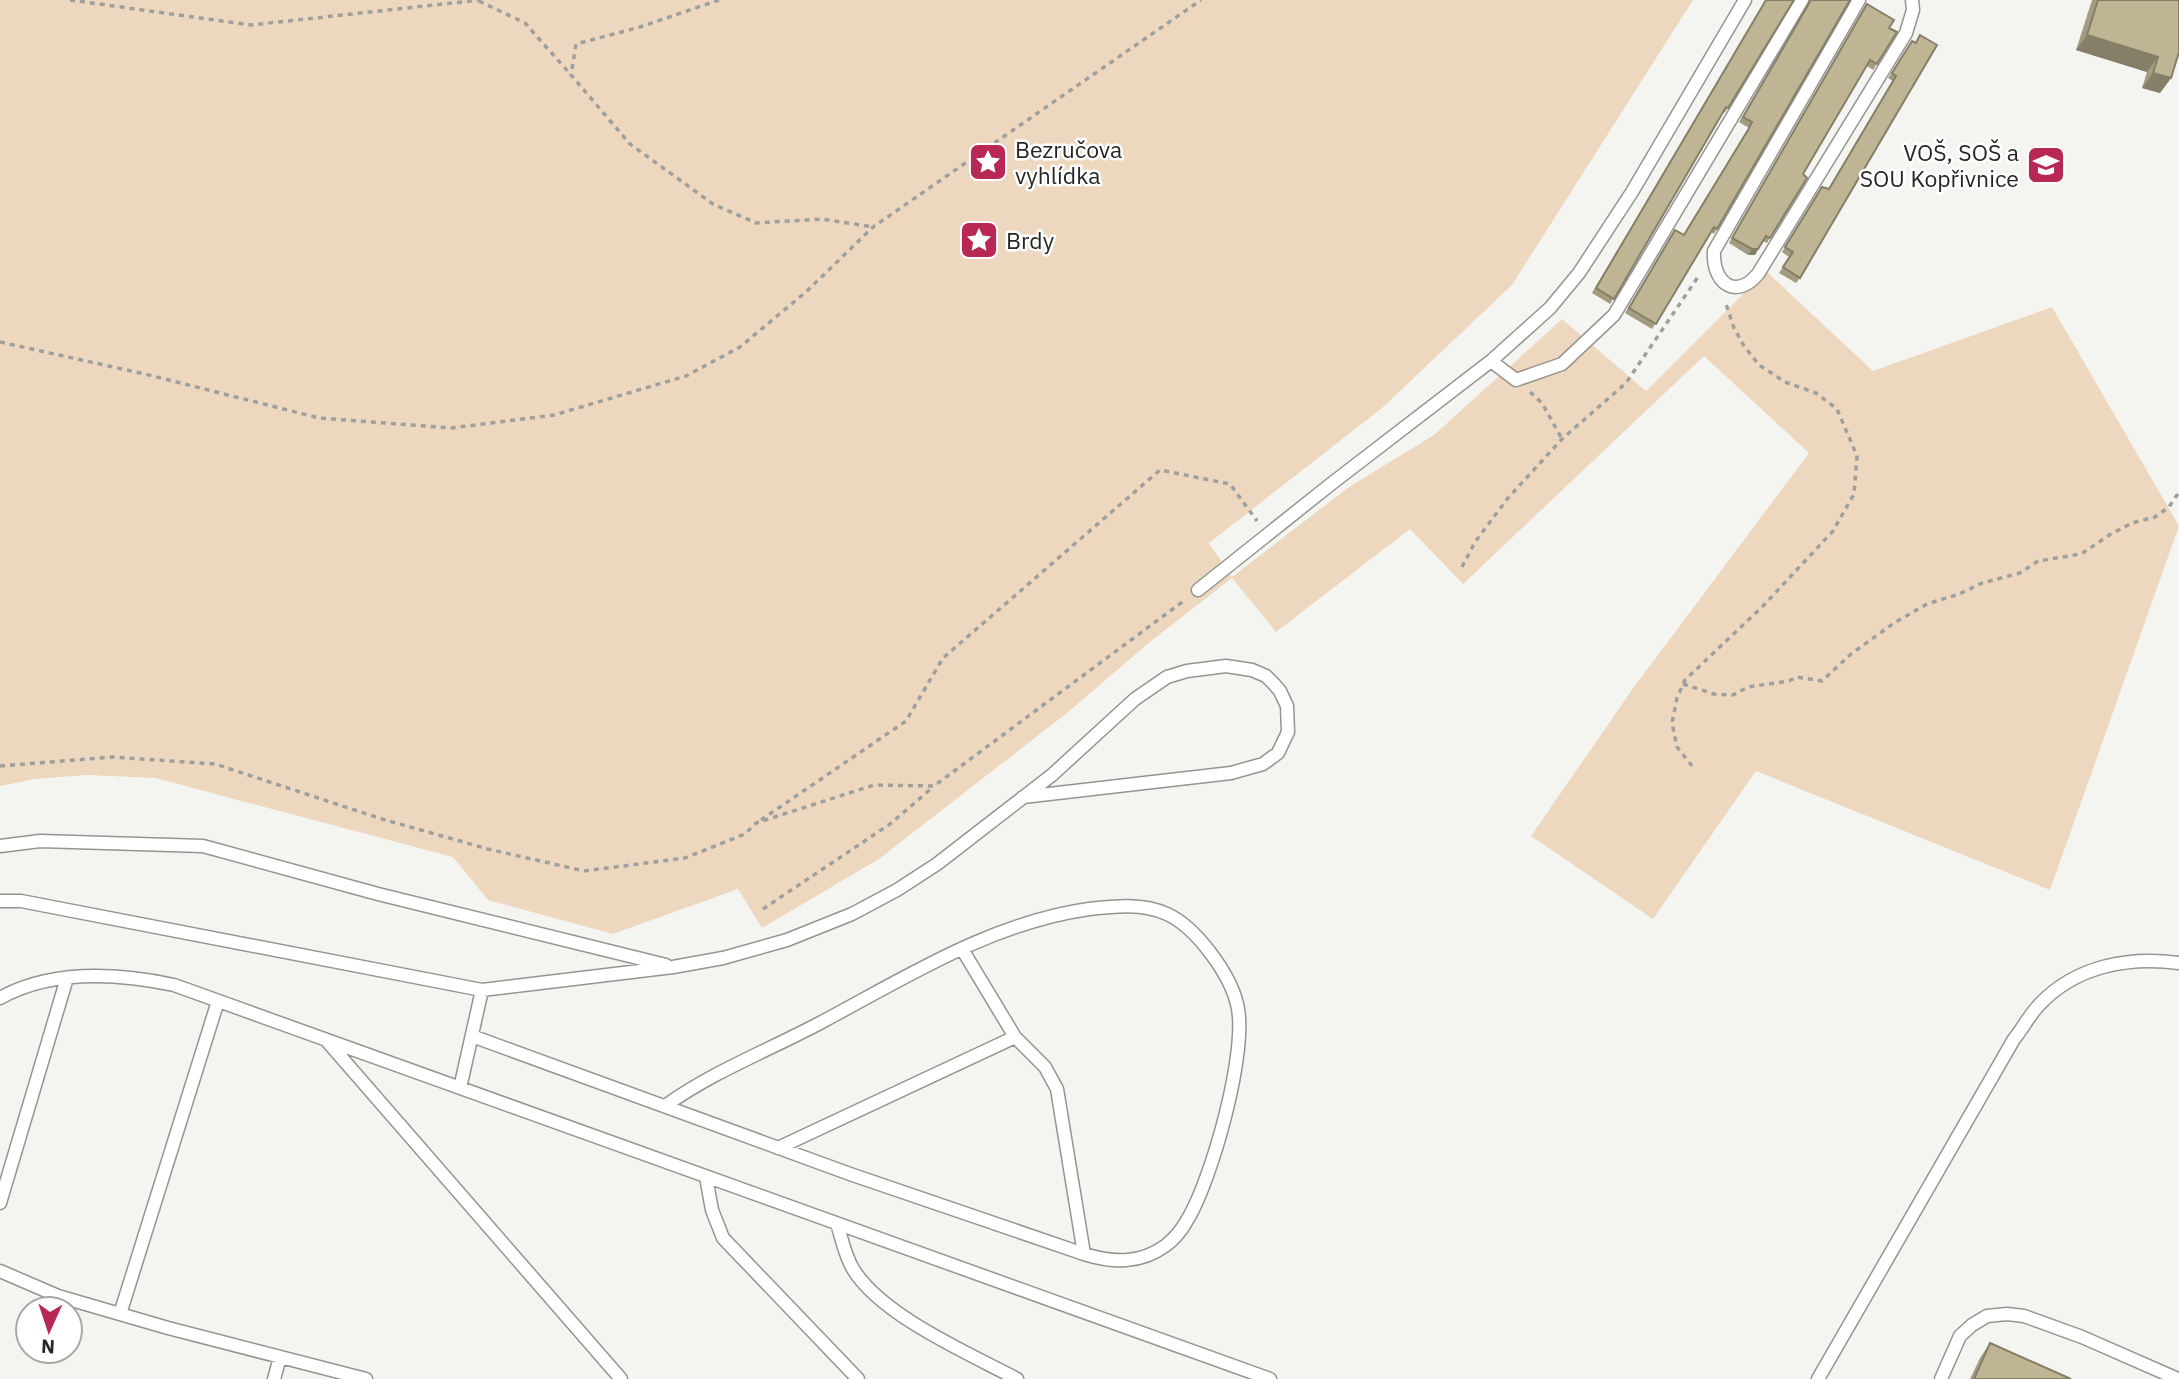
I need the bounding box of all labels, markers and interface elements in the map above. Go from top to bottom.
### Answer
place label: Bezručova vyhlídka [1015,134,1122,190]
place label: VOŠ, SOŠ a SOU Kopřivnice [1860,137,2019,193]
place icon: Bezručova vyhlídka [967,141,1009,183]
school or university icon: VOŠ, SOŠ a SOU Kopřivnice [2025,144,2067,186]
place icon: Brdy [958,219,1000,261]
place label: Brdy [1006,225,1055,255]
north arrow [14,1295,84,1365]
text: N [41,1335,56,1359]

